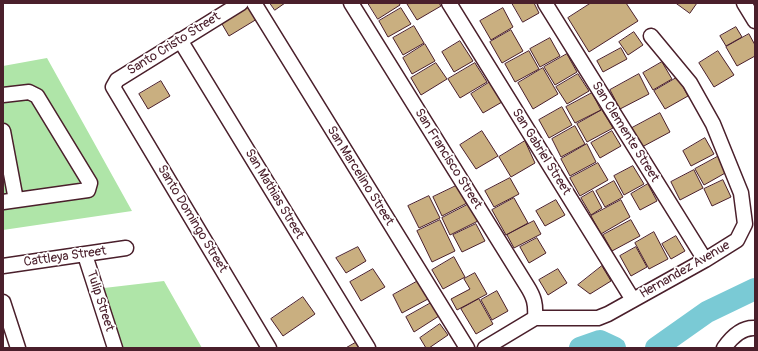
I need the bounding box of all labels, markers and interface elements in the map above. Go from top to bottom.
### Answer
street label: Santo Cristo Street [125,9,223,79]
street label: San Clemente Street [588,79,662,185]
street label: San Francisco Street [411,106,485,212]
street label: San Gabriel Street [508,106,574,198]
street label: San Marcelino Street [323,123,397,229]
street label: San Mathias Street [241,146,307,242]
street label: Santo Domingo Street [154,162,230,276]
street label: Hernandez Avenue [637,238,733,302]
street label: Cattleya Street [23,243,107,271]
street label: Tulip Street [83,269,117,333]

